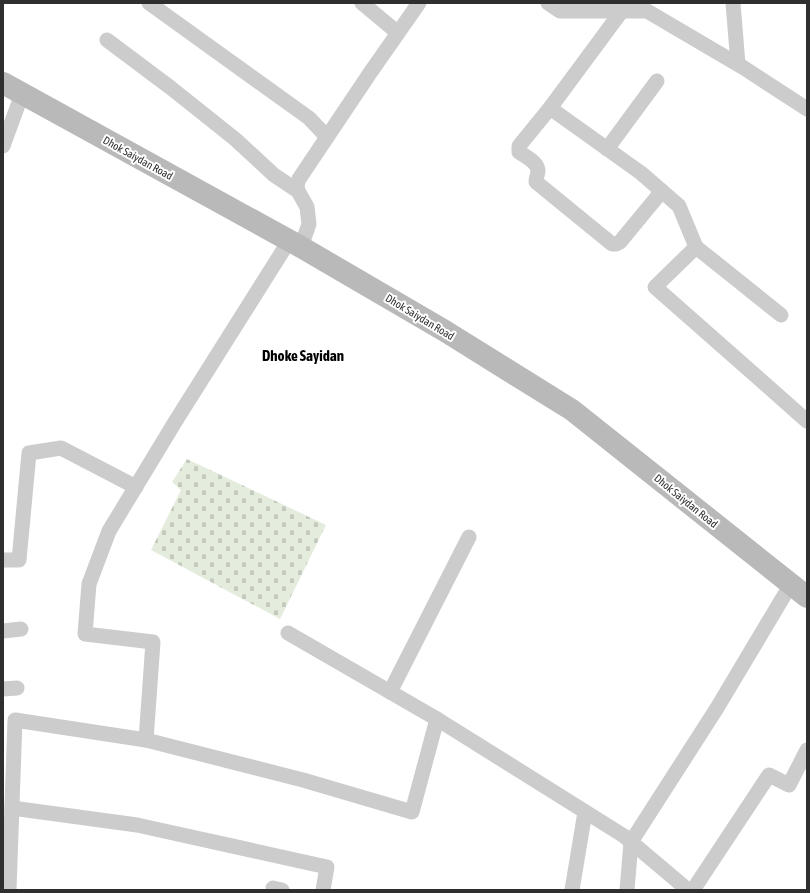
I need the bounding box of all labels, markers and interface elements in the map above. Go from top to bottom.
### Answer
street label: Dhok Saiydan Road [101,134,175,182]
street label: Dhok Saiydan Road [384,292,456,342]
district label: Dhoke Sayidan [262,347,344,364]
street label: Dhok Saiydan Road [652,472,720,530]

